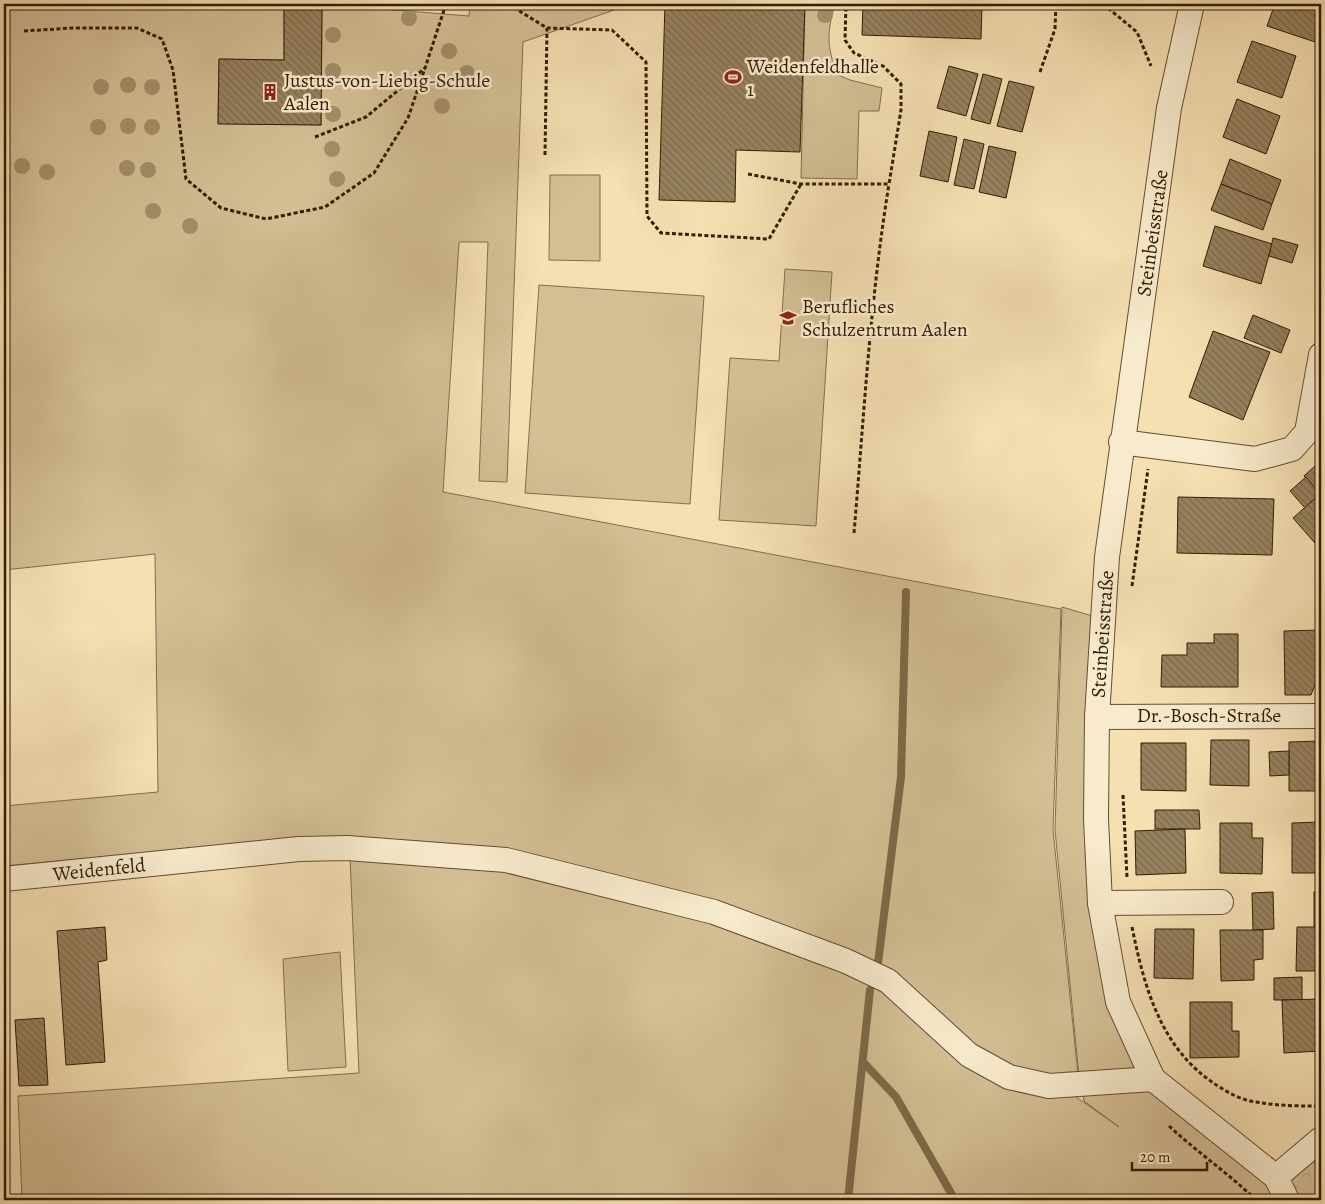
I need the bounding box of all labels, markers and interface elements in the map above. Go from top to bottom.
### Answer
place label: Weidenfeldhalle 1 [746,53,879,103]
place label: Justus-von-Liebig-Schule Aalen [283,67,490,117]
sports icon: Weidenfeldhalle 1 [723,67,743,87]
building icon: Justus-von-Liebig-Schule Aalen [260,82,280,102]
street label: Steinbeisstraße [1130,168,1175,298]
place label: Berufliches Schulzentrum Aalen [802,293,968,343]
school or university icon: Berufliches Schulzentrum Aalen [778,308,798,328]
street label: Steinbeisstraße [1085,569,1120,699]
street label: Dr.-Bosch-Straße [1137,702,1281,729]
street label: Weidenfeld [50,851,147,888]
scale bar [1132,1139,1208,1171]
text: 20 m [1140,1147,1171,1167]

